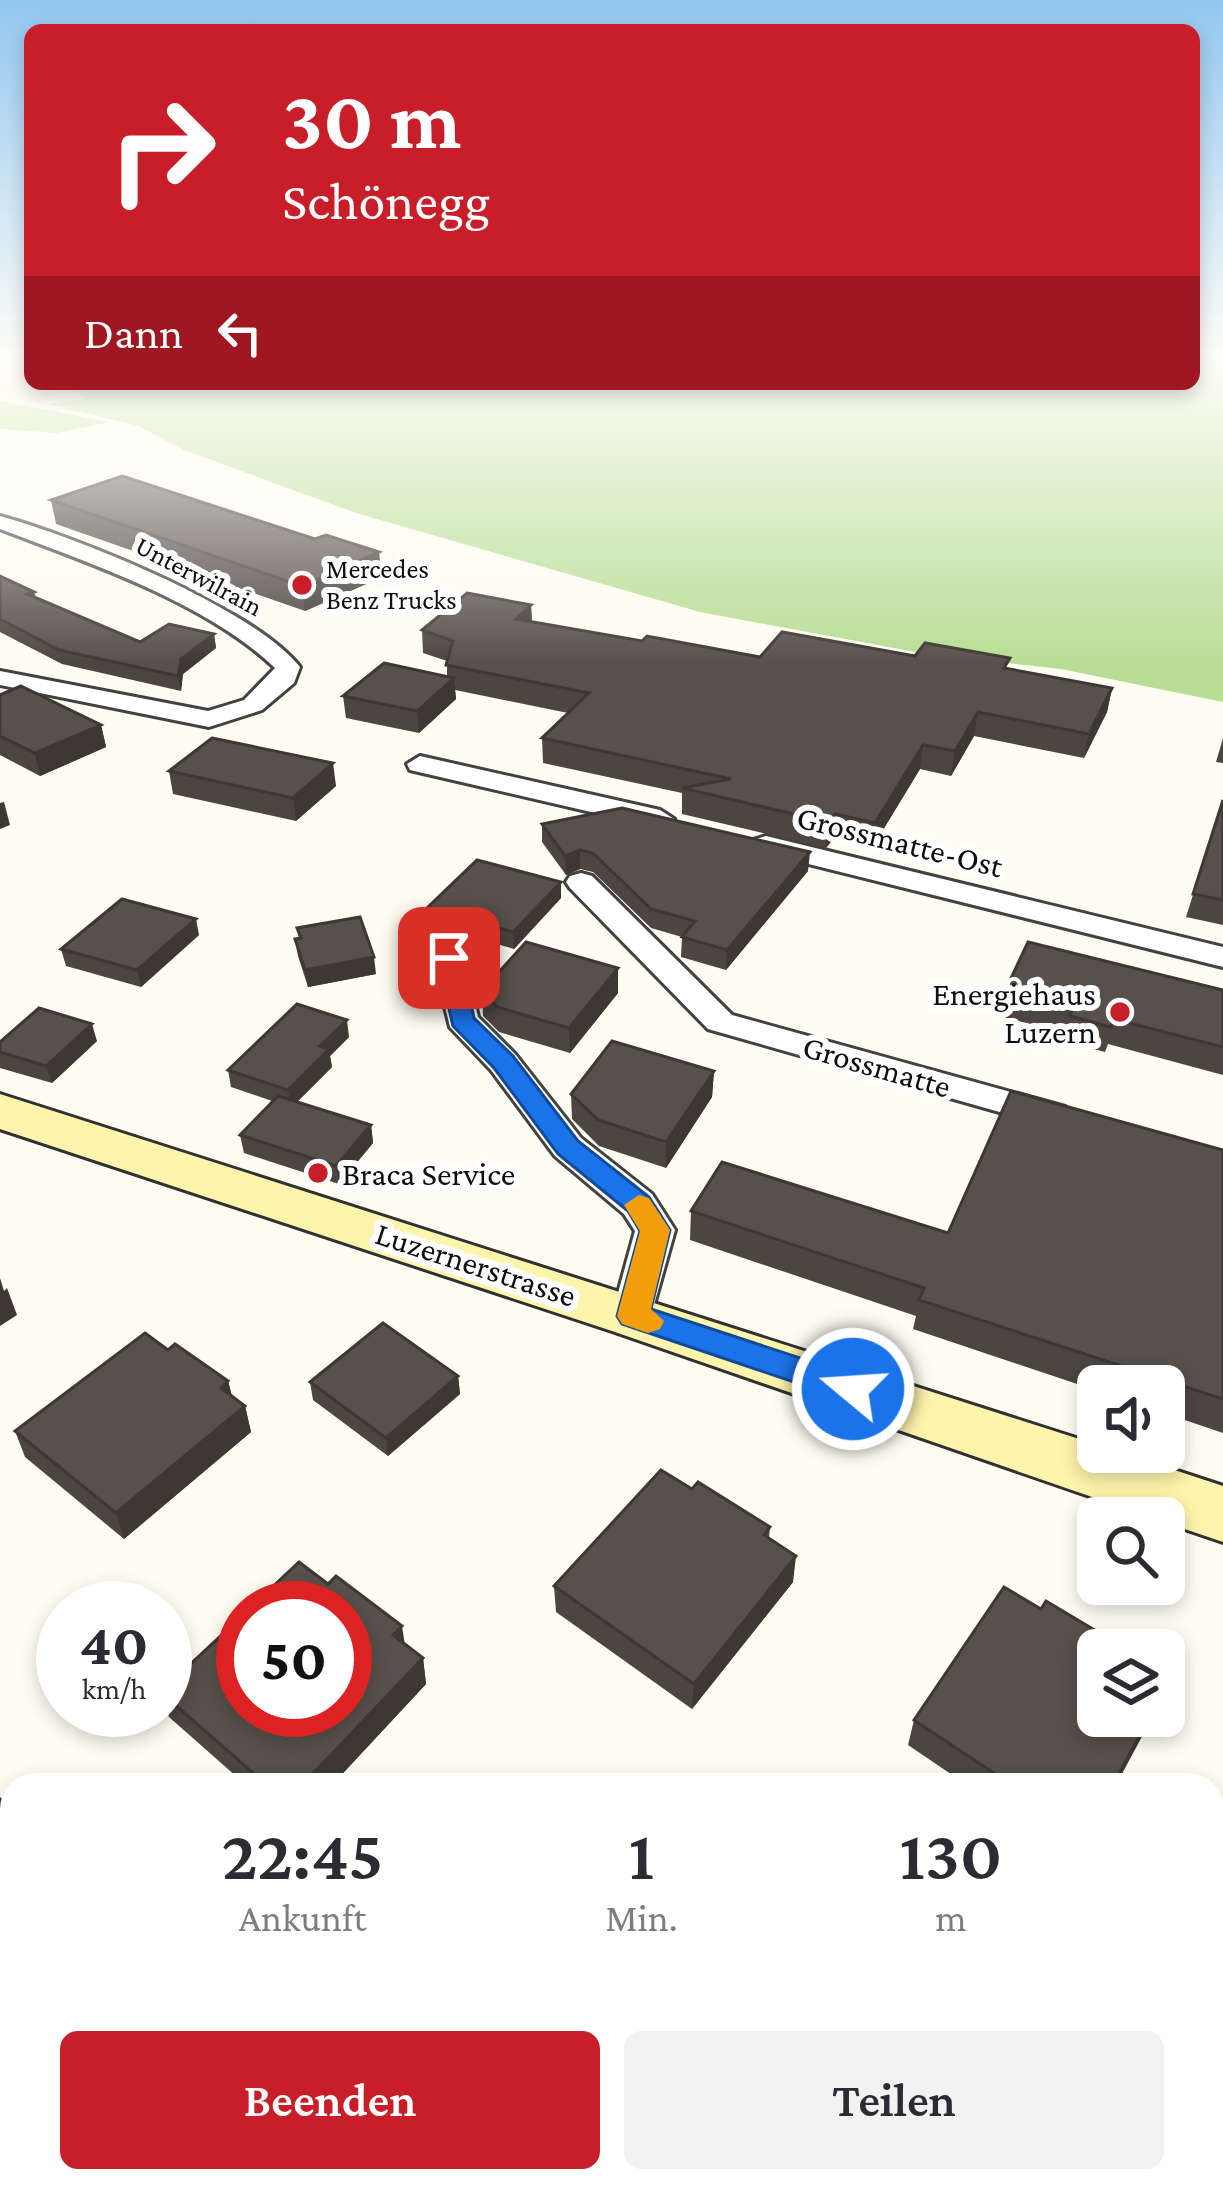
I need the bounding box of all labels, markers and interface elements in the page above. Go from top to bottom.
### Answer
icon: right [84,72,240,228]
text: 30 m [282,73,461,166]
text: Schönegg [282,171,490,231]
icon: left [207,300,273,366]
text: Dann [84,308,183,358]
street label: Unterwilrain [130,530,268,622]
place label: Mercedes Benz Trucks [326,554,457,615]
marker: Mercedes Benz Trucks [289,572,315,598]
street label: Grossmatte-Ost [793,798,1008,885]
pin [398,907,500,1009]
icon: arrive [416,925,482,991]
place label: Energiehaus Luzern [932,975,1096,1050]
marker: Energiehaus Luzern [1107,999,1133,1025]
street label: Grossmatte [799,1027,955,1105]
place label: Braca Service [342,1155,515,1192]
marker: Braca Service [305,1160,331,1186]
street label: Luzernerstrasse [371,1214,581,1314]
position arrow [790,1326,916,1452]
map controls [1077,1365,1185,1737]
button: sound [1077,1365,1185,1473]
button: search [1077,1497,1185,1605]
speed limit sign: 50 [216,1581,372,1737]
text: 40 [80,1610,148,1677]
button: layers [1077,1629,1185,1737]
text: km/h [82,1672,146,1705]
text: 22:45 [222,1814,384,1894]
text: 1 [629,1814,654,1894]
text: 130 [899,1814,1002,1894]
text: Ankunft [239,1896,366,1939]
text: Min. [605,1896,678,1939]
text: m [935,1896,967,1939]
button: Beenden [60,2031,600,2169]
button: Teilen [624,2031,1164,2169]

